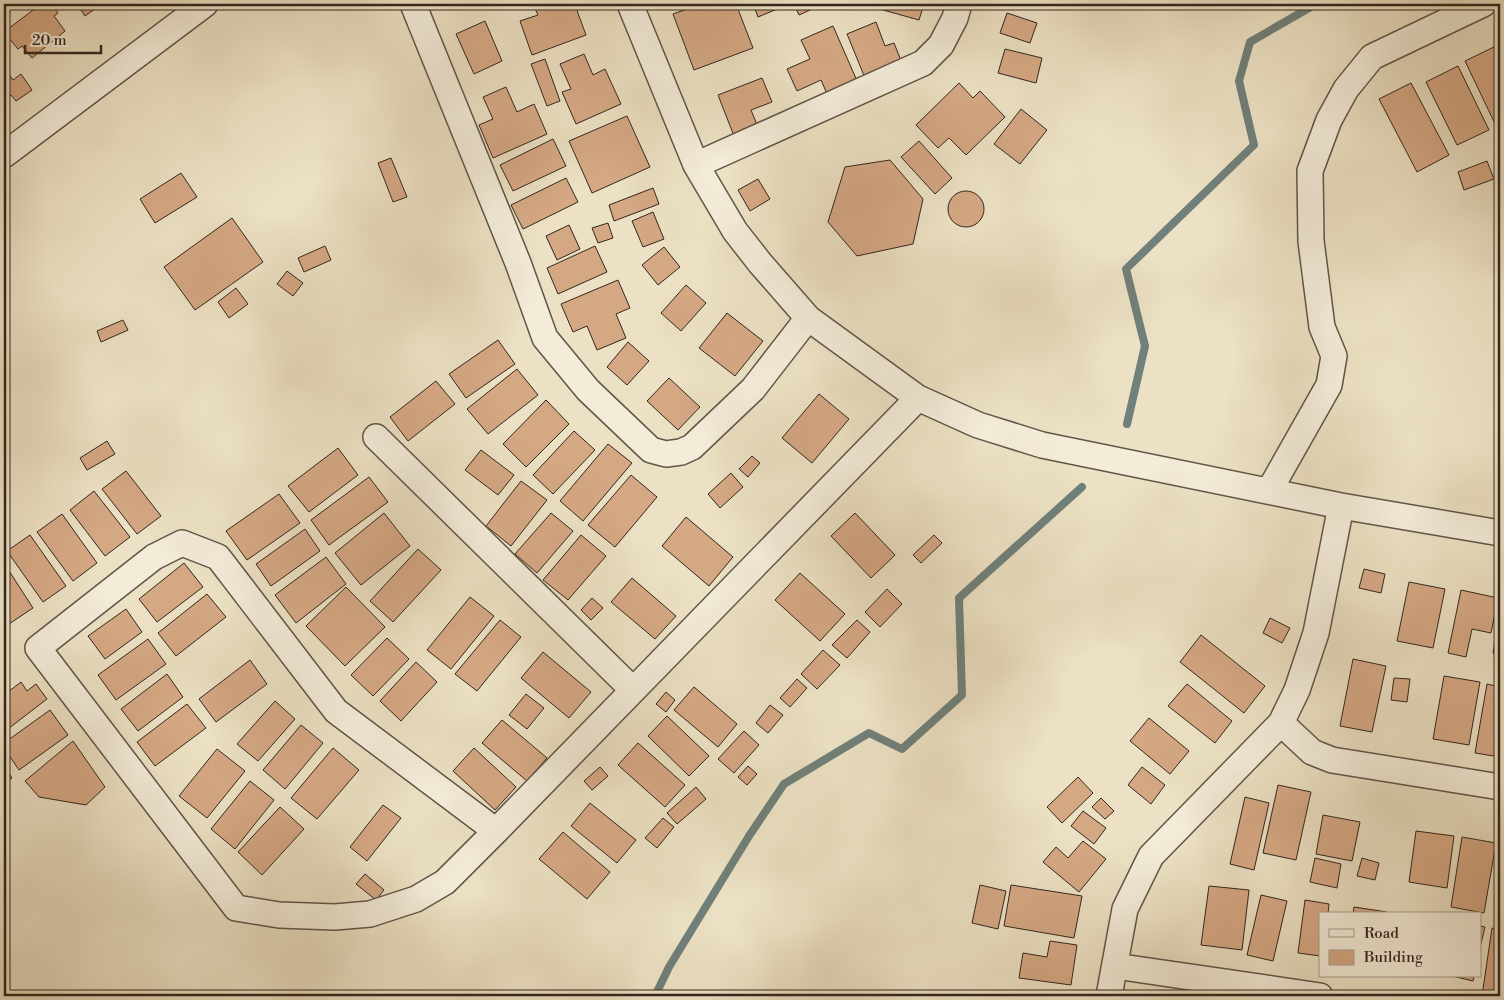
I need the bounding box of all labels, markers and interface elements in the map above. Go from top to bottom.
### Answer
scale bar [25,22,101,54]
text: 20 m [32,31,67,50]
legend [1319,912,1482,978]
text: Road [1364,924,1399,943]
text: Building [1363,948,1423,967]

